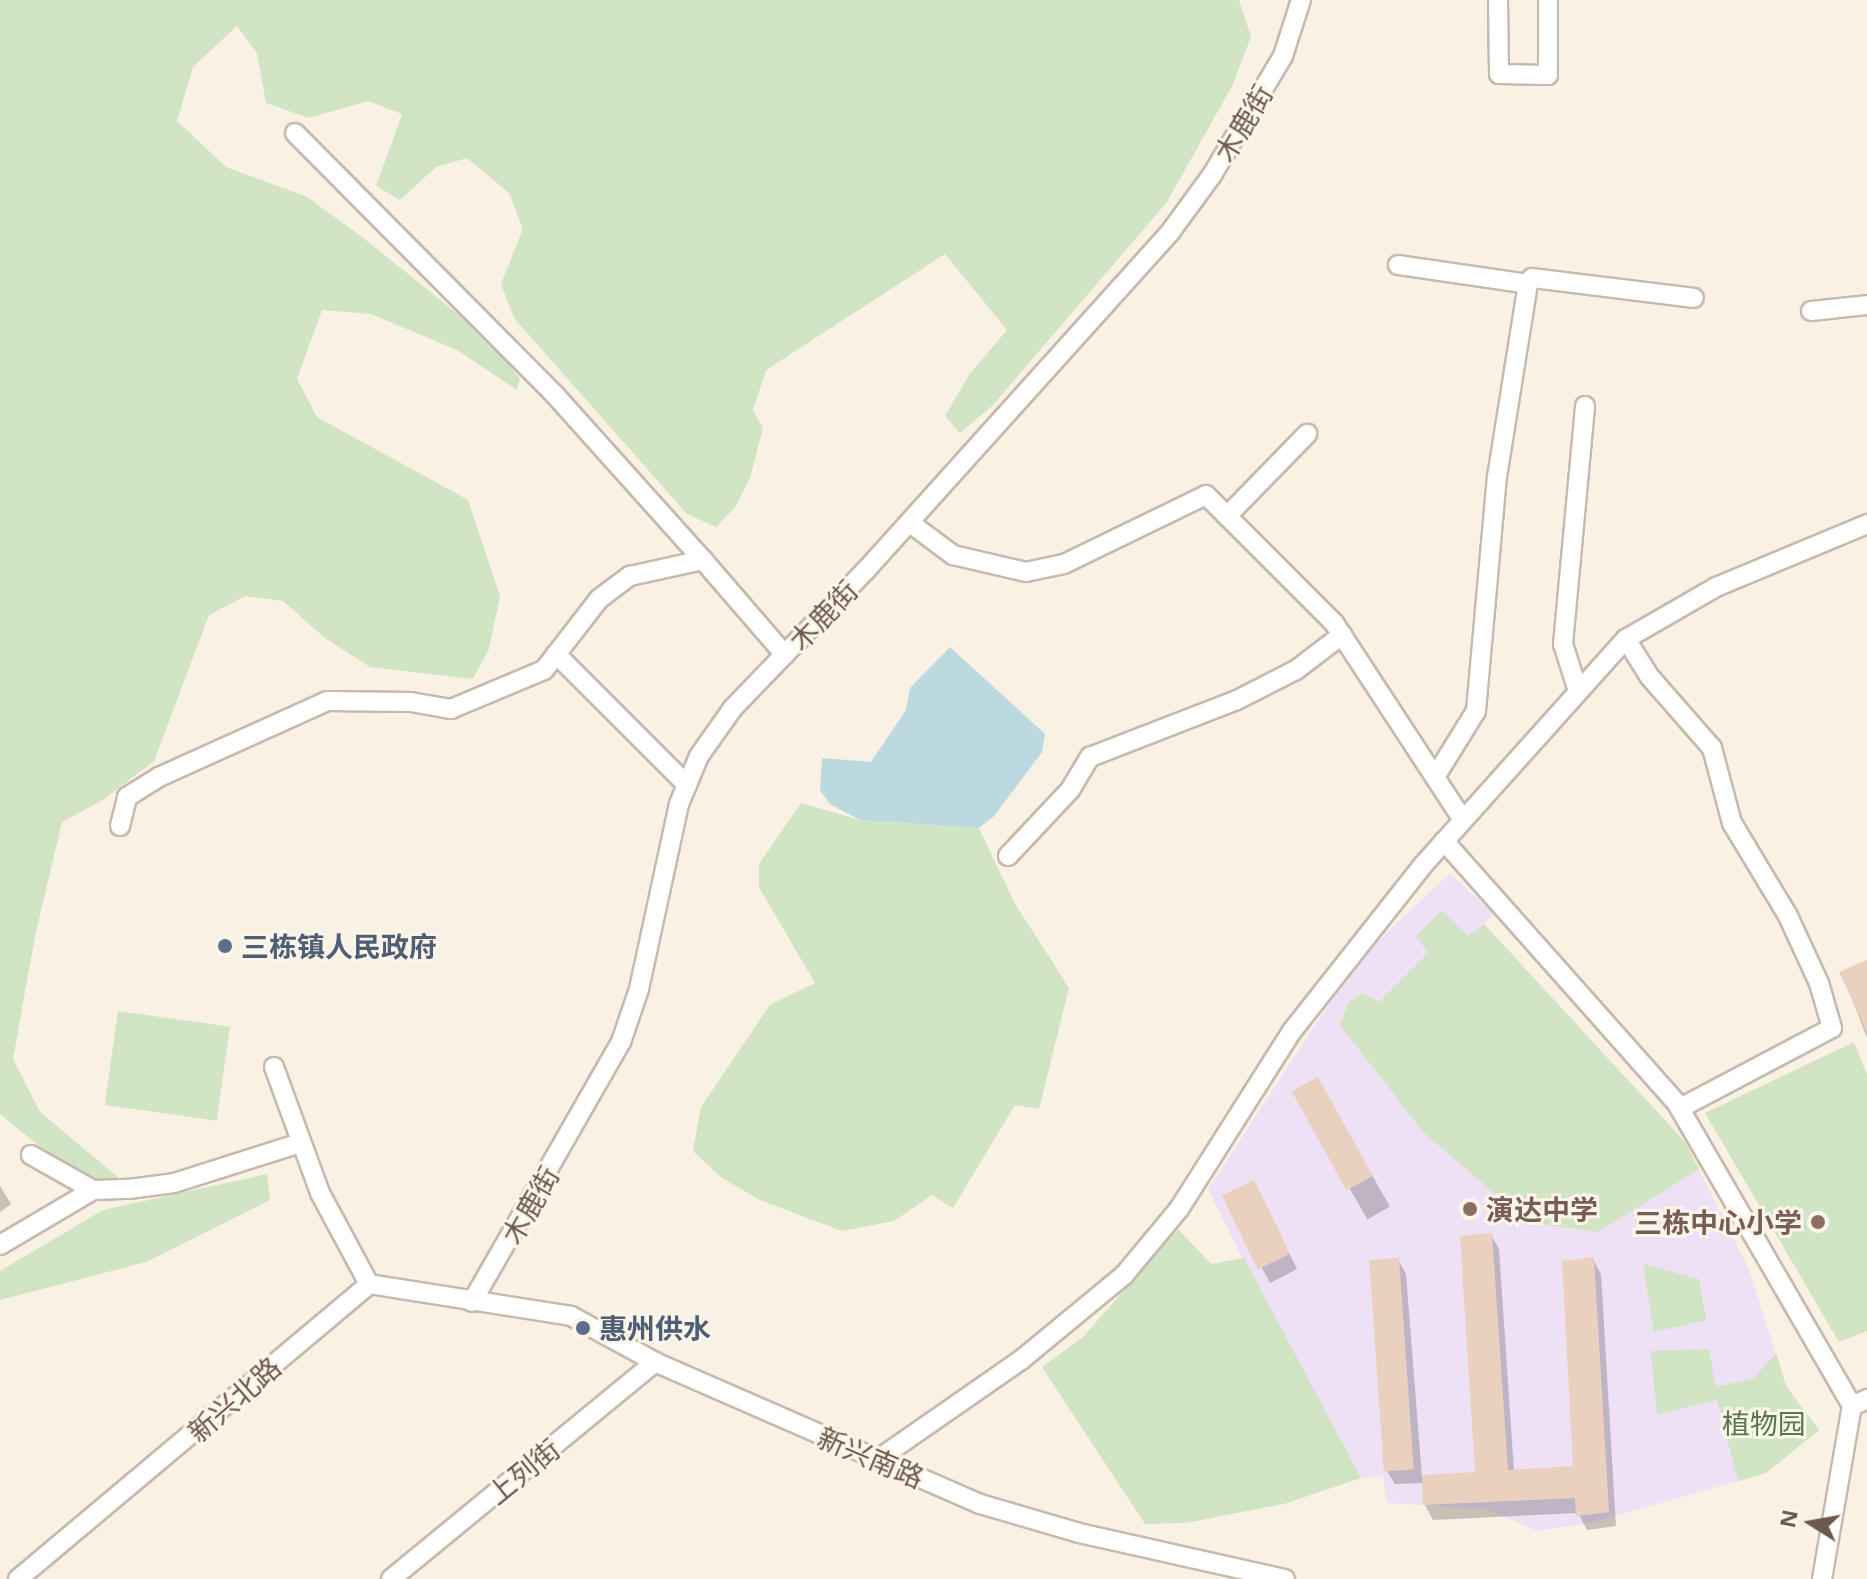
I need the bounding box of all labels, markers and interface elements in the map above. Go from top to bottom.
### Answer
street label: 木鹿街 [1207,78,1279,168]
street label: 木鹿街 [782,573,864,657]
place label: 三栋镇人民政府 [241,929,437,963]
marker: 三栋镇人民政府 [216,937,234,955]
street label: 木鹿街 [494,1160,566,1250]
place label: 演达中学 [1486,1192,1598,1226]
marker: 演达中学 [1461,1200,1479,1218]
place label: 三栋中心小学 [1634,1205,1802,1239]
marker: 三栋中心小学 [1809,1213,1827,1231]
place label: 惠州供水 [599,1311,711,1345]
marker: 惠州供水 [574,1319,592,1337]
street label: 新兴北路 [181,1350,287,1448]
park label: 植物园 [1722,1406,1806,1440]
street label: 新兴南路 [813,1420,929,1494]
street label: 上列街 [480,1432,566,1510]
north arrow [1771,1483,1851,1563]
text: N [1771,1507,1804,1530]

